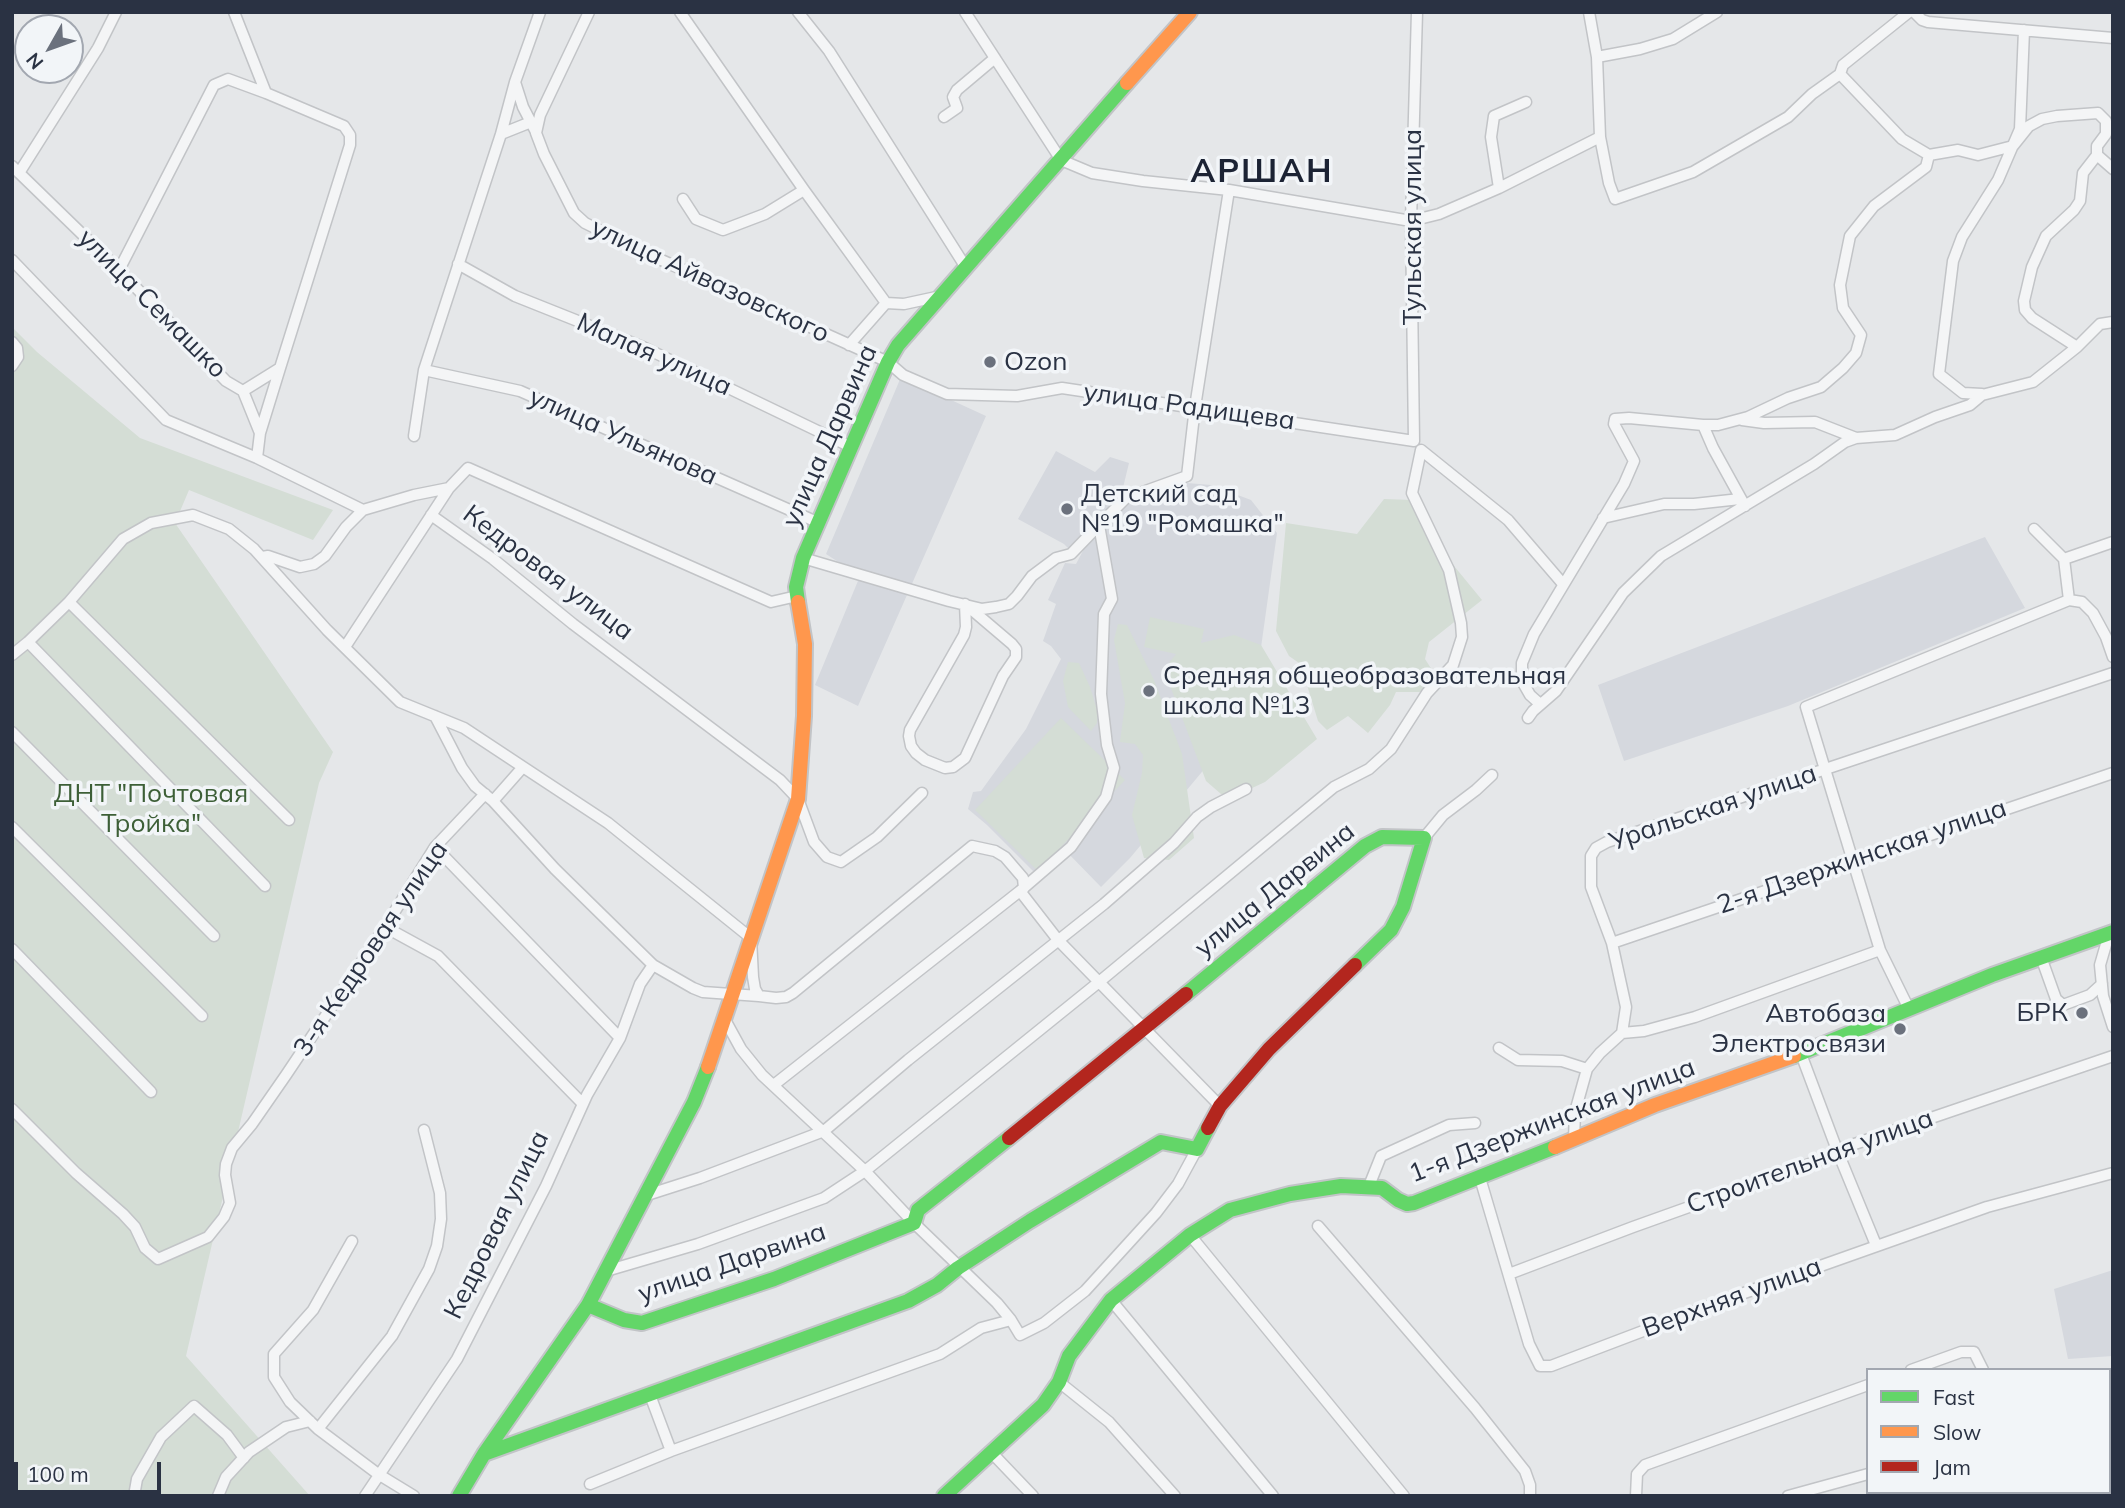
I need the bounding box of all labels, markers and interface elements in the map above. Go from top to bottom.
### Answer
north arrow [14,14,84,84]
text: N [21,48,48,74]
street label: Тульская улица [1397,129,1429,325]
district label: АРШАН [1191,152,1333,192]
street label: улица Айвазовского [586,212,834,350]
street label: улица Семашко [71,223,233,385]
street label: Малая улица [572,307,736,403]
street label: улица Дарвина [776,340,884,532]
place label: Ozon [1004,346,1067,378]
marker: Ozon [982,354,998,370]
street label: улица Радищева [1081,377,1297,437]
street label: улица Ульянова [524,382,722,492]
place label: Детский сад №19 "Ромашка" [1081,478,1284,540]
street label: Кедровая улица [457,499,639,647]
marker: Детский сад №19 "Ромашка" [1059,501,1075,517]
place label: Средняя общеобразовательная школа №13 [1163,660,1566,722]
marker: Средняя общеобразовательная школа №13 [1141,683,1157,699]
street label: Уральская улица [1605,758,1821,858]
park label: ДНТ "Почтовая Тройка" [54,778,248,840]
street label: 2-я Дзержинская улица [1713,793,2011,921]
street label: улица Дарвина [1189,816,1361,964]
street label: 3-я Кедровая улица [287,835,455,1063]
place label: БРК [2016,997,2068,1029]
place label: Автобаза Электросвязи [1711,998,1886,1060]
marker: БРК [2074,1005,2090,1021]
marker: Автобаза Электросвязи [1892,1021,1908,1037]
street label: 1-я Дзержинская улица [1405,1052,1699,1190]
street label: Строительная улица [1683,1103,1937,1221]
street label: Кедровая улица [438,1126,556,1324]
street label: улица Дарвина [634,1216,830,1310]
street label: Верхняя улица [1638,1251,1826,1345]
legend [1866,1368,2111,1494]
text: Fast [1933,1384,1975,1410]
text: Slow [1933,1419,1981,1445]
scale bar [18,1448,164,1492]
text: Jam [1933,1454,1971,1480]
text: 100 m [27,1461,89,1487]

